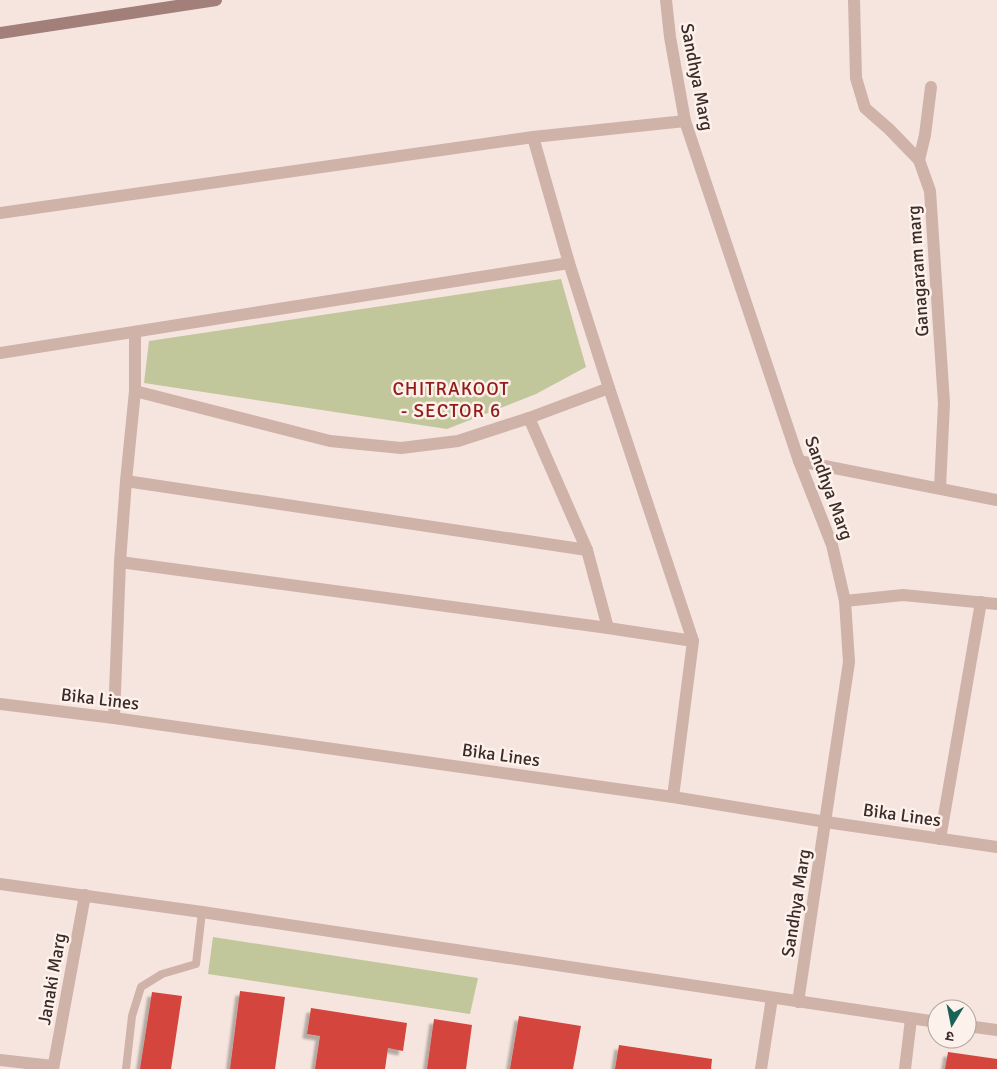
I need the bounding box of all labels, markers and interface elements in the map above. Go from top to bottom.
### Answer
street label: Sandhya Marg [676,21,718,133]
street label: Ganagaram marg [902,205,934,337]
district label: CHITRAKOOT - SECTOR 6 [392,377,510,423]
street label: Sandhya Marg [800,433,858,543]
street label: Bika Lines [60,683,140,715]
street label: Bika Lines [461,739,542,771]
street label: Bika Lines [862,799,943,831]
street label: Sandhya Marg [777,848,815,958]
street label: Janaki Marg [33,931,71,1027]
north arrow [927,999,977,1049]
text: उ [944,1027,955,1045]

